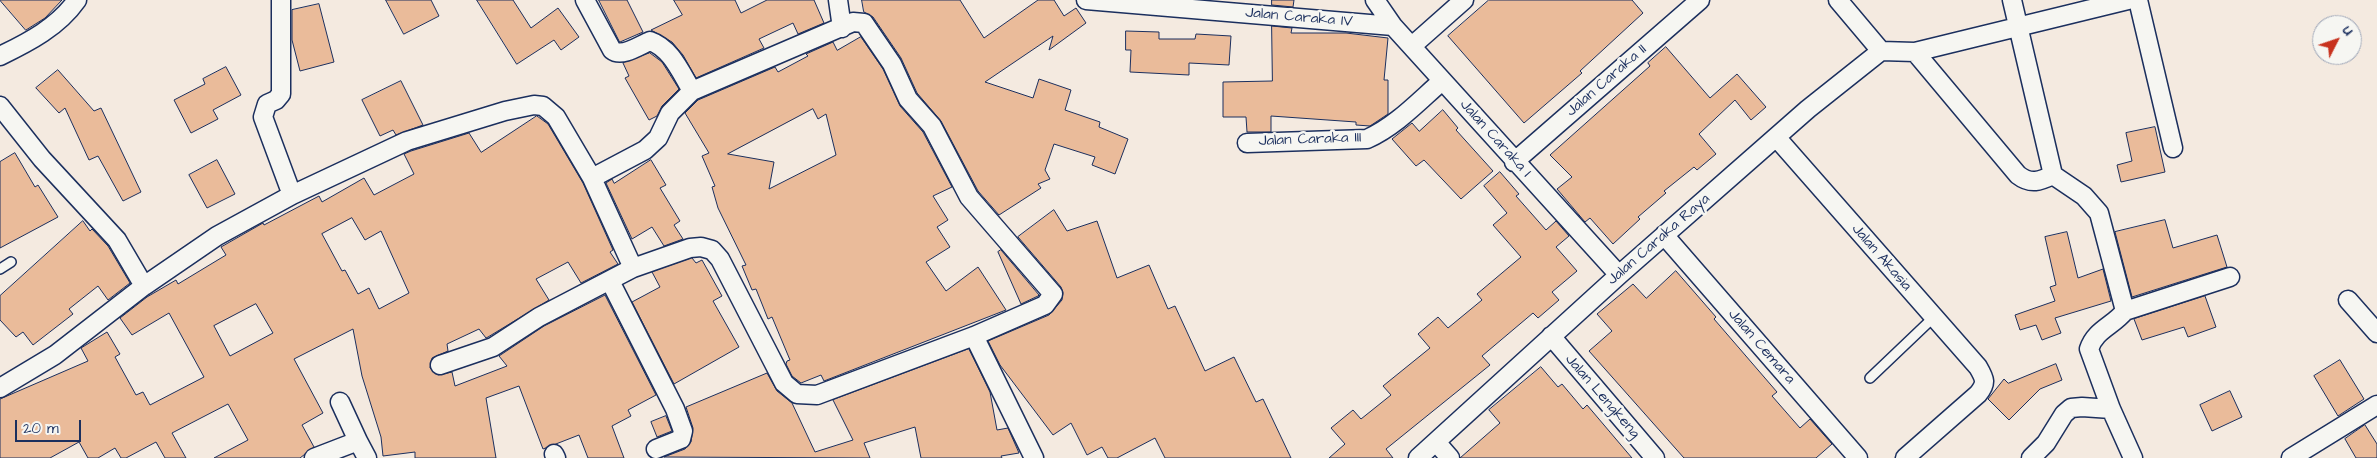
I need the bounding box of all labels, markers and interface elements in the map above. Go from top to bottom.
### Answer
street label: Jalan Caraka IV [1245,4,1353,32]
north arrow [2312,15,2362,65]
text: U [2337,21,2358,40]
street label: Jalan Caraka II [1563,41,1651,121]
street label: Jalan Caraka I [1455,96,1535,182]
street label: Jalan Caraka III [1258,129,1362,151]
street label: Jalan Caraka Raya [1604,190,1714,290]
street label: Jalan Akasia [1847,221,1915,295]
street label: Jalan Cemara [1724,306,1798,388]
street label: Jalan Lengkeng [1561,351,1643,443]
scale bar [18,410,84,442]
text: 20 m [23,418,59,439]

